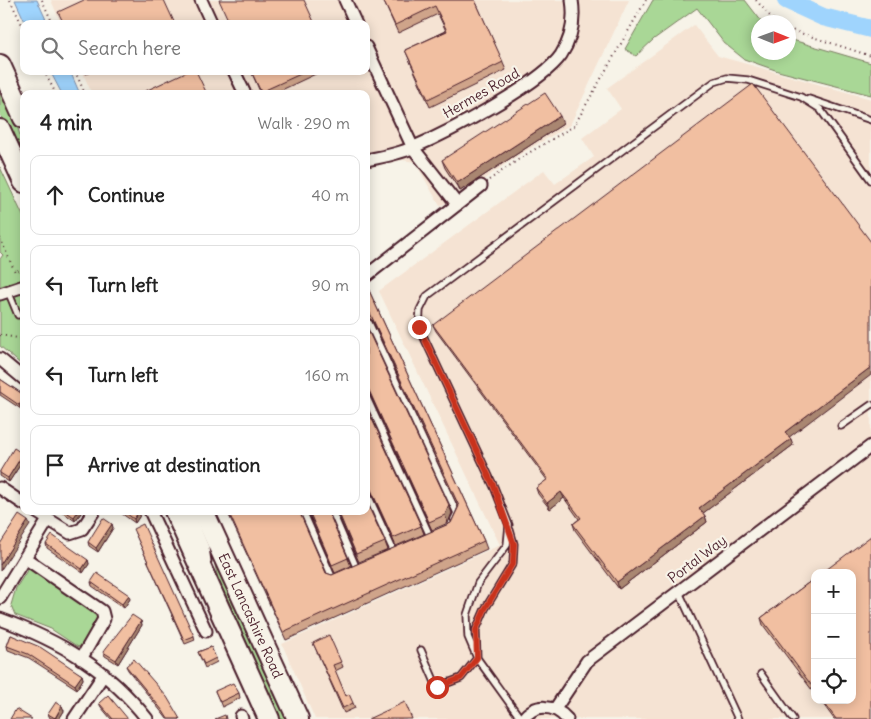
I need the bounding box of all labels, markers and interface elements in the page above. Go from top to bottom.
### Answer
north arrow [751,15,796,60]
search box [20,20,370,75]
icon: search [38,34,66,62]
text: Search here [78,36,181,60]
street label: Hermes Road [439,64,523,122]
text: 4 min [40,109,92,136]
text: Walk · 290 m [258,113,350,133]
icon: ahead [41,181,69,209]
text: Continue [88,183,165,207]
text: 40 m [311,185,349,205]
icon: left [41,271,69,299]
text: Turn left [88,273,158,297]
text: 90 m [311,275,349,295]
route end [408,316,431,339]
icon: left [41,361,69,389]
text: Turn left [88,363,158,387]
text: 160 m [305,365,349,385]
icon: arrive [41,451,69,479]
text: Arrive at destination [88,453,261,477]
street label: Portal Way [664,531,730,587]
street label: East Lancashire Road [214,550,287,681]
map controls [811,569,856,704]
button: + [811,569,856,614]
button: − [811,614,856,659]
button: locate [811,659,856,704]
route start [426,676,449,699]

